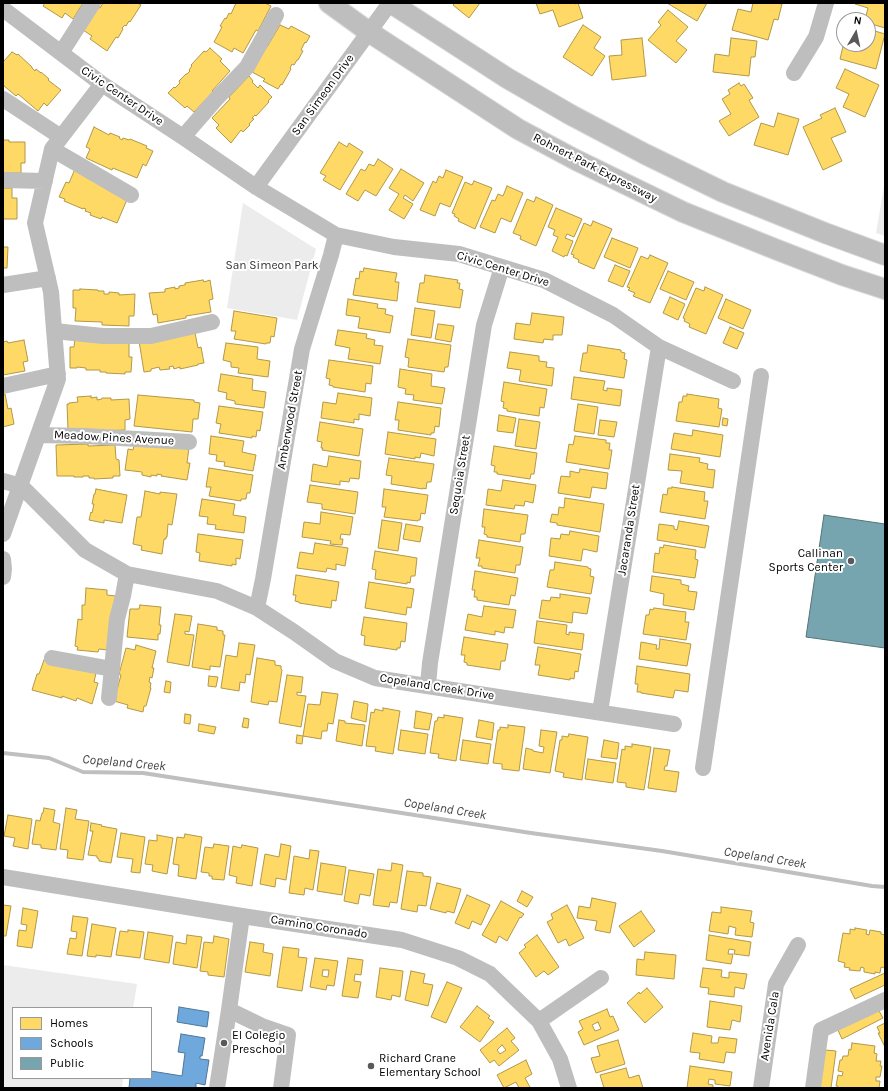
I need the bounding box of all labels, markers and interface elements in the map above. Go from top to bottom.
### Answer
north arrow [836,12,876,52]
text: N [853,14,863,28]
street label: San Simeon Drive [289,52,357,138]
street label: Civic Center Drive [78,63,166,129]
street label: Rohnert Park Expressway [531,130,659,206]
street label: Civic Center Drive [455,248,551,290]
park label: San Simeon Park [225,259,319,273]
street label: Amberwood Street [274,369,306,471]
street label: Meadow Pines Avenue [53,428,175,448]
street label: Sequoia Street [447,434,473,516]
street label: Jacaranda Street [615,483,643,577]
place label: Callinan Sports Center [768,547,843,575]
marker: Callinan Sports Center [846,556,856,566]
street label: Copeland Creek Drive [379,671,495,703]
water label: Copeland Creek [82,752,166,774]
water label: Copeland Creek [403,795,487,823]
water label: Copeland Creek [723,844,807,872]
street label: Camino Coronado [270,912,368,942]
street label: Avenida Cala [757,990,783,1062]
legend [12,1007,152,1079]
text: Homes [50,1016,88,1030]
place label: El Colegio Preschool [232,1029,285,1057]
text: Schools [50,1036,93,1050]
marker: El Colegio Preschool [219,1038,229,1048]
place label: Richard Crane Elementary School [379,1052,481,1080]
text: Public [50,1056,84,1070]
marker: Richard Crane Elementary School [366,1061,376,1071]

